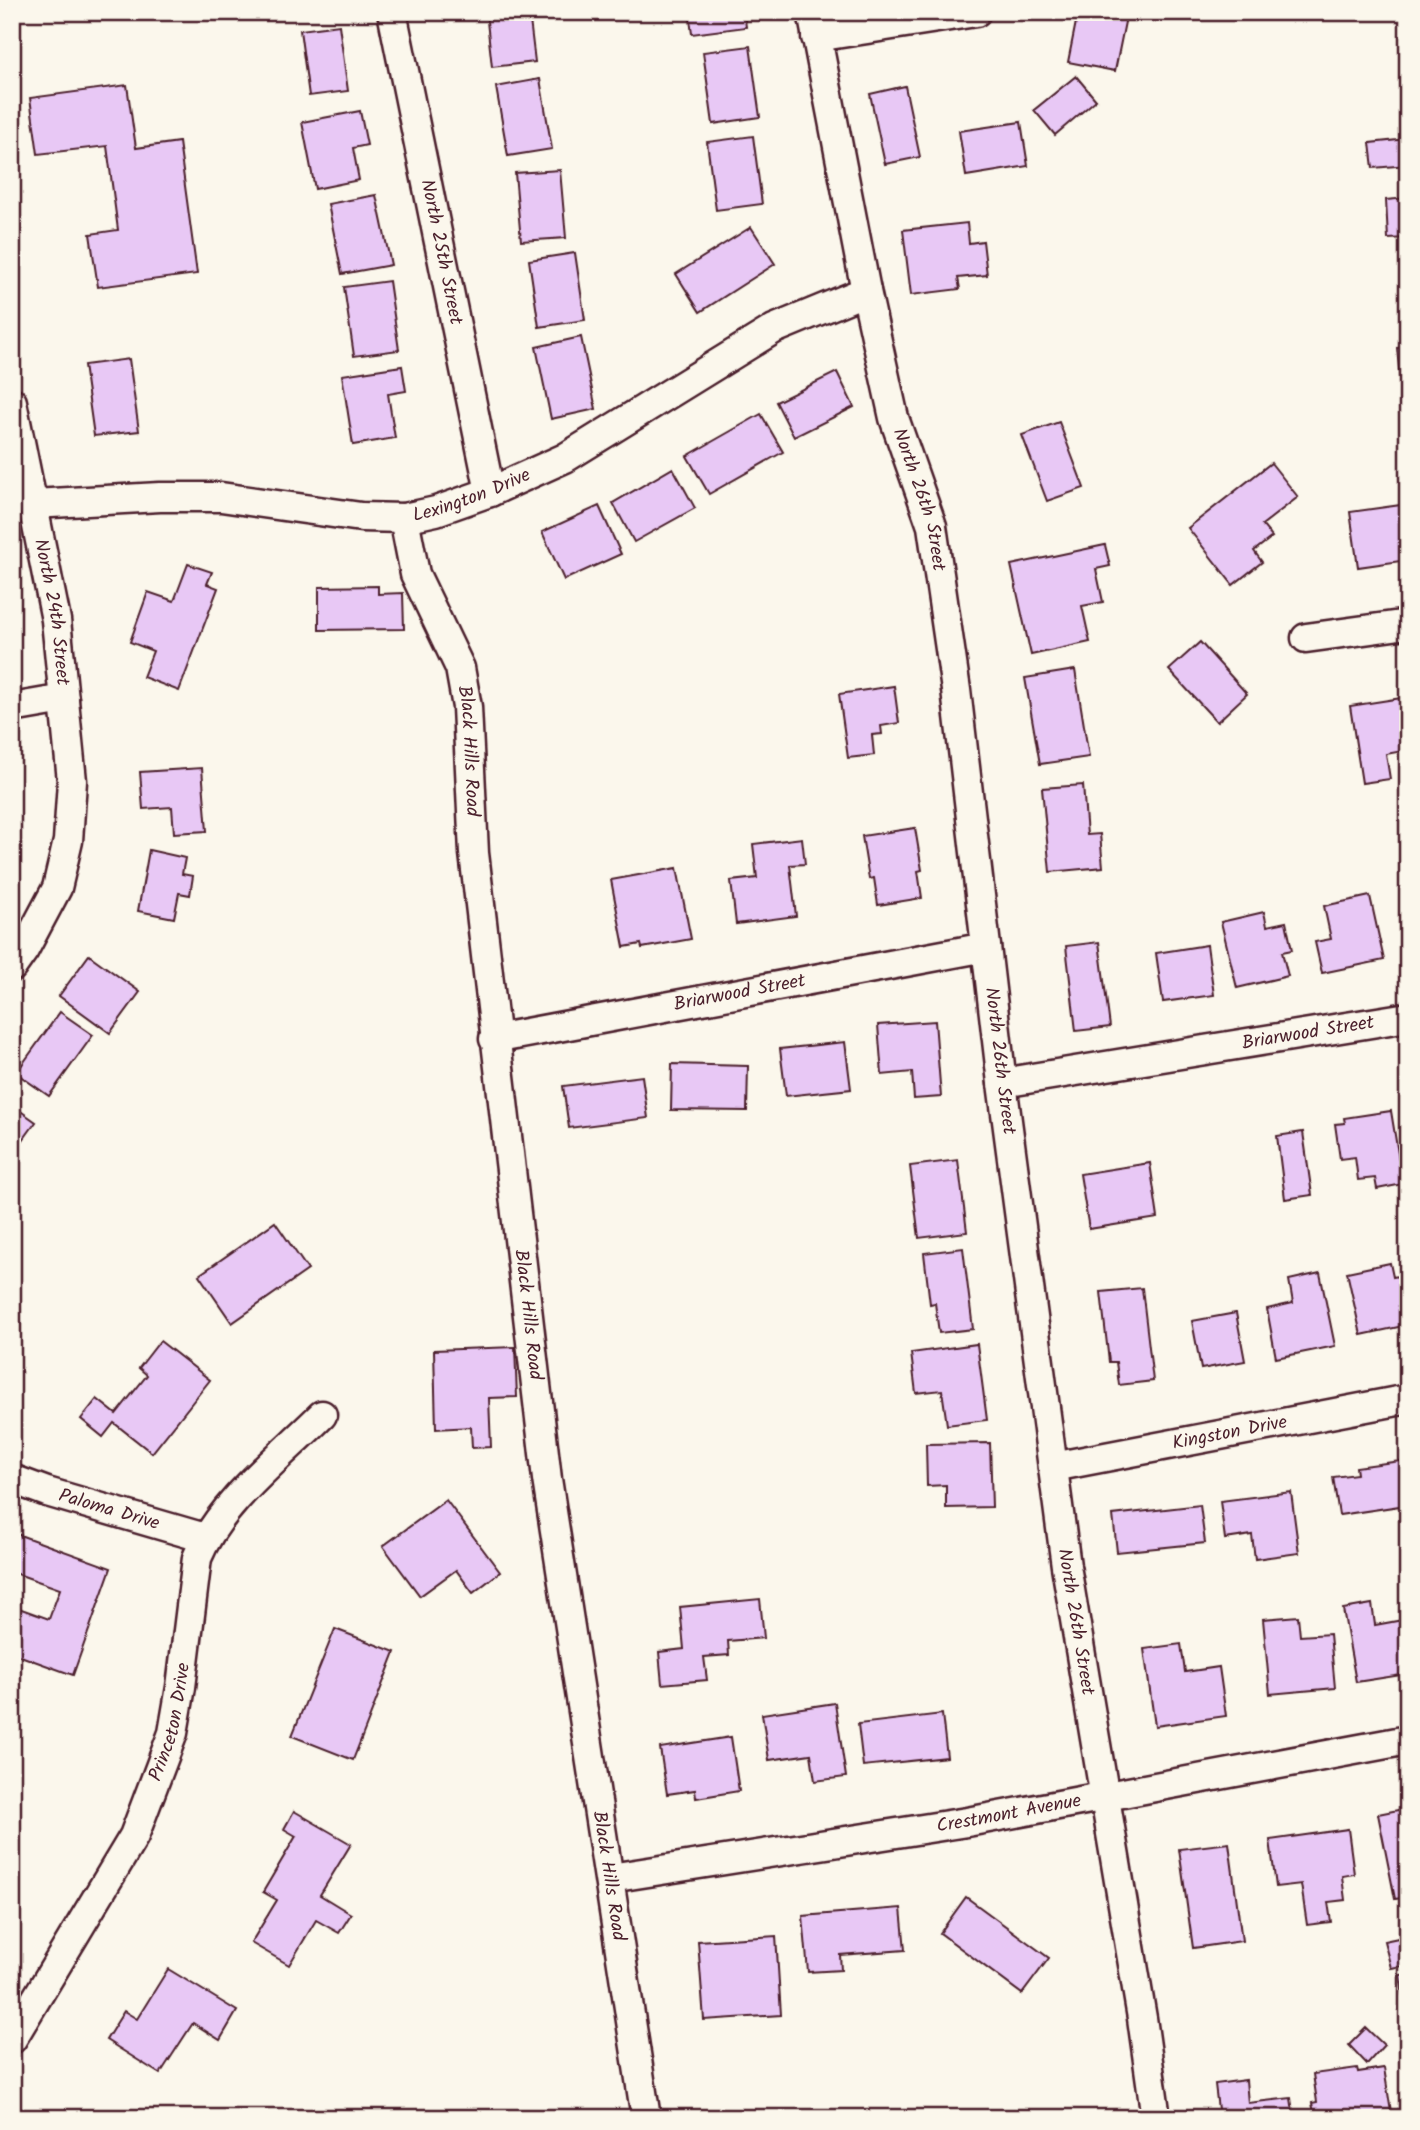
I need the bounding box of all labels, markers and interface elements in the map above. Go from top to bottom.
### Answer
street label: North 25th Street [412,177,471,328]
street label: North 26th Street [884,424,953,574]
street label: Lexington Drive [410,460,536,531]
street label: North 24th Street [25,536,77,687]
street label: Black Hills Road [448,683,487,818]
street label: Briarwood Street [671,966,809,1020]
street label: North 26th Street [976,986,1024,1137]
street label: Briarwood Street [1240,1008,1377,1059]
street label: Black Hills Road [505,1248,550,1382]
street label: Kingston Drive [1170,1407,1290,1459]
street label: Paloma Drive [55,1481,164,1539]
street label: North 26th Street [1049,1547,1103,1698]
street label: Princeton Drive [141,1661,199,1786]
street label: Crestmont Avenue [934,1786,1084,1842]
street label: Black Hills Road [584,1809,633,1944]

